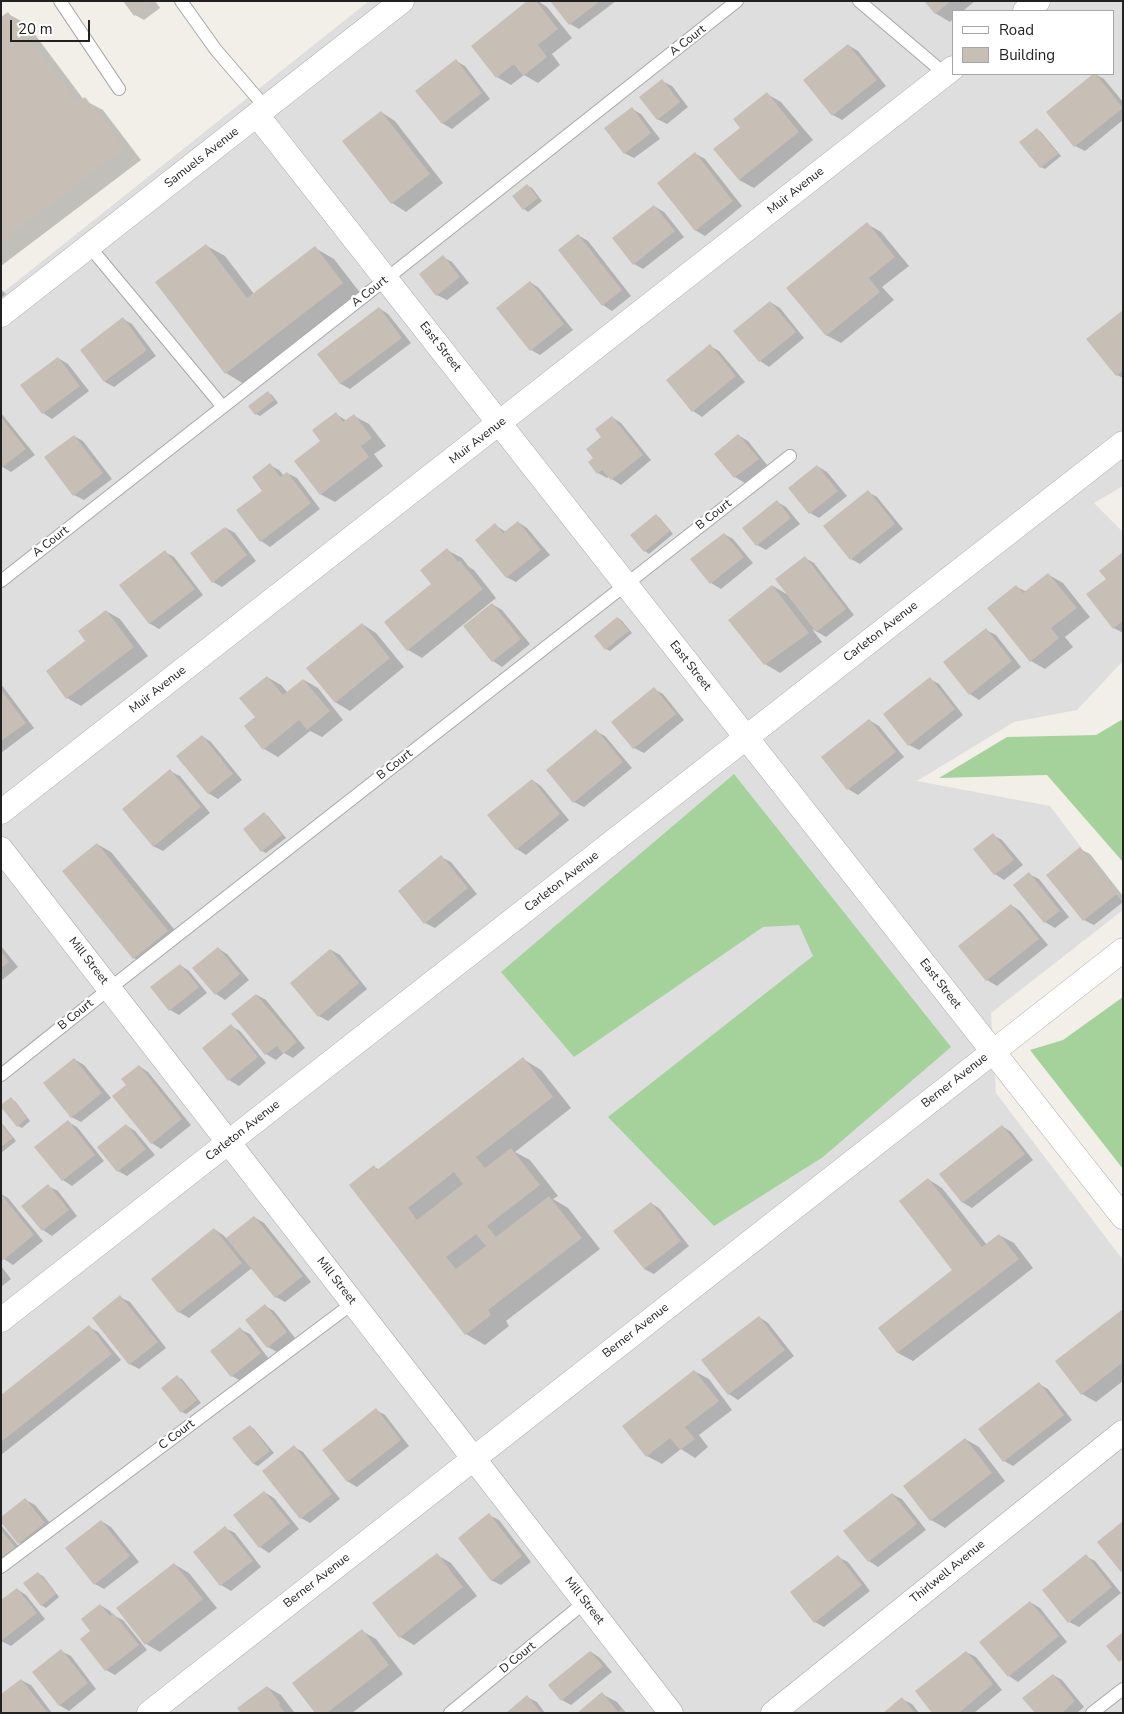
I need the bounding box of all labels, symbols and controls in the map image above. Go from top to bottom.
scale bar [12,10,92,42]
legend [952,10,1114,75]
text: 20 m [18,19,53,39]
text: Road [999,20,1034,40]
street label: A Court [667,22,709,60]
text: Building [999,45,1055,65]
street label: Samuels Avenue [162,125,242,191]
street label: Muir Avenue [765,164,827,218]
street label: A Court [349,273,391,311]
street label: East Street [416,319,464,375]
street label: Muir Avenue [447,414,509,468]
street label: B Court [693,497,735,533]
street label: A Court [30,523,72,561]
street label: Carleton Avenue [841,599,921,665]
street label: East Street [666,638,714,694]
street label: Muir Avenue [127,663,189,717]
street label: B Court [374,747,416,783]
street label: Carleton Avenue [522,849,602,915]
street label: Mill Street [65,935,111,987]
street label: East Street [916,956,964,1012]
street label: B Court [56,996,96,1034]
street label: Berner Avenue [919,1051,991,1111]
street label: Carleton Avenue [203,1098,283,1164]
street label: Mill Street [313,1255,359,1307]
street label: Berner Avenue [600,1301,672,1361]
street label: C Court [156,1417,198,1453]
street label: Thirlwell Avenue [908,1537,988,1607]
street label: Berner Avenue [281,1551,353,1611]
street label: Mill Street [561,1575,607,1627]
street label: D Court [497,1639,539,1677]

